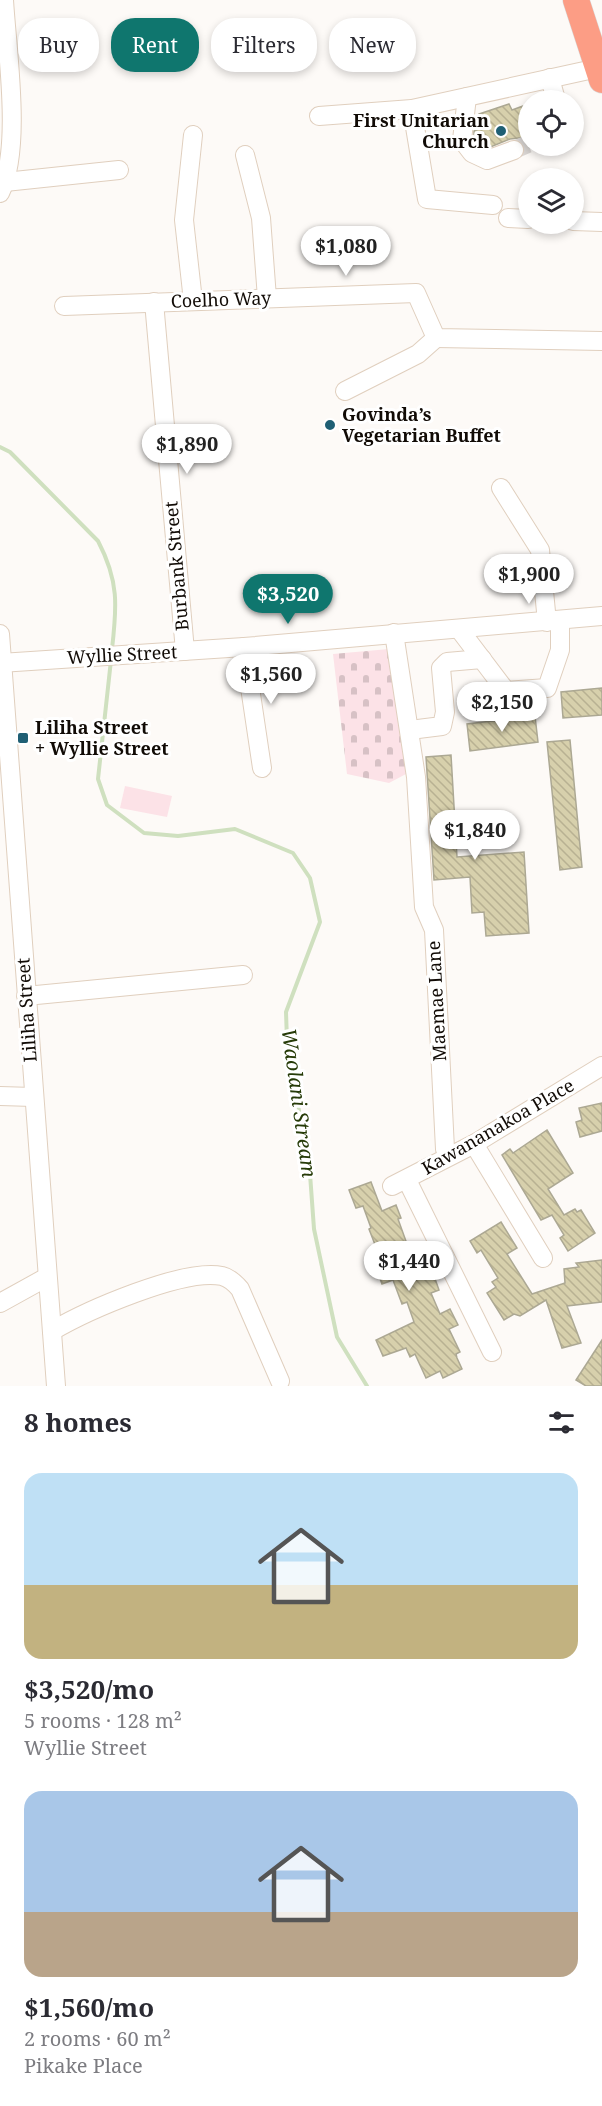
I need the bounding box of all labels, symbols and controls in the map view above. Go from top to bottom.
chip: Buy [18,18,99,72]
chip: Rent [111,18,199,72]
chip: Filters [211,18,317,72]
chip: New [329,18,416,72]
map controls [518,90,584,234]
button: locate [518,90,584,156]
place label: First Unitarian Church [353,108,489,153]
marker: First Unitarian Church [494,124,508,138]
button: layers [518,168,584,234]
pin: $1,080 [297,226,395,277]
text: $1,080 [315,232,377,259]
street label: Coelho Way [170,285,273,313]
place label: Govinda’s Vegetarian Buffet [342,402,501,447]
marker: Govinda’s Vegetarian Buffet [323,418,337,432]
pin: $1,890 [138,424,236,475]
text: $1,890 [156,430,218,457]
street label: Burbank Street [158,500,194,632]
pin: $1,900 [480,554,578,605]
text: $1,900 [498,560,560,587]
pin: $3,520 [239,574,337,625]
text: $3,520 [257,580,319,607]
street label: Wyllie Street [66,639,178,669]
pin: $1,560 [222,654,320,705]
text: $1,560 [240,660,302,687]
pin: $2,150 [453,682,551,733]
text: $2,150 [471,688,533,715]
place label: Liliha Street + Wyllie Street [35,715,168,760]
marker: Liliha Street + Wyllie Street [16,731,30,745]
pin: $1,840 [426,810,524,861]
text: $1,840 [444,816,506,843]
street label: Maemae Lane [421,940,451,1062]
street label: Liliha Street [10,957,42,1063]
water label: Waolani Stream [276,1027,323,1179]
street label: Kawananakoa Place [417,1073,578,1180]
pin: $1,440 [360,1241,458,1292]
text: $1,440 [378,1247,440,1274]
text: 8 homes [24,1404,132,1440]
icon: filters [545,1406,578,1439]
icon: home [247,1512,355,1620]
text: $3,520/mo [24,1671,154,1707]
text: 5 rooms · 128 m² [24,1707,182,1734]
text: Wyllie Street [24,1734,147,1761]
icon: home [247,1830,355,1938]
text: $1,560/mo [24,1989,154,2025]
text: 2 rooms · 60 m² [24,2025,171,2052]
text: Pikake Place [24,2052,143,2079]

